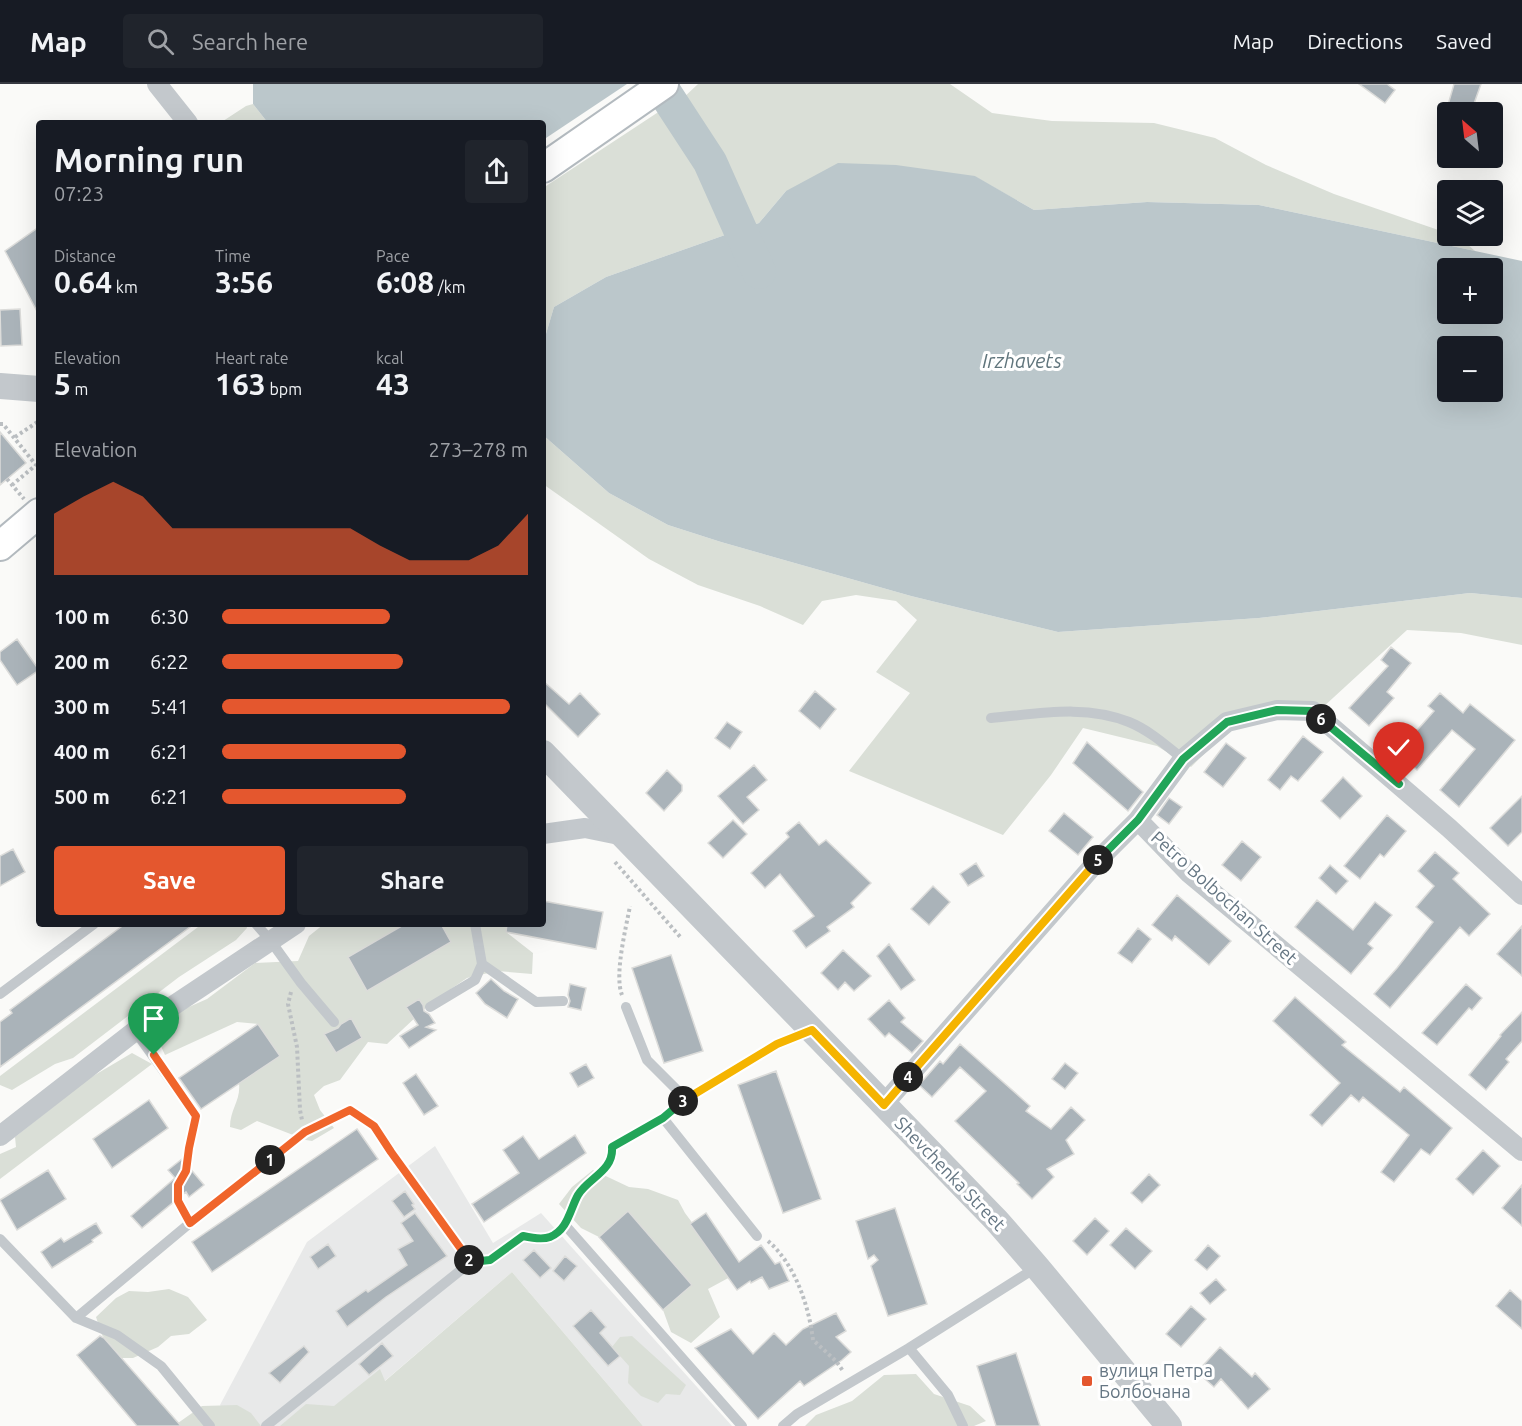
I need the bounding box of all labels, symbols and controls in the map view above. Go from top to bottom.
search box [123,14,543,68]
icon: search [144,25,177,58]
text: Map [30,26,87,57]
text: Search here [192,29,308,54]
text: Map [1233,29,1274,53]
text: Directions [1307,29,1403,53]
text: Saved [1436,29,1492,53]
north arrow [1437,102,1503,168]
map controls [1437,102,1503,402]
button: share [465,140,528,203]
text: Morning run [54,141,244,178]
button: layers [1437,180,1503,246]
text: 07:23 [54,182,104,205]
text: Distance [54,247,116,265]
text: Time [215,247,251,265]
text: Pace [376,247,410,265]
button: + [1437,258,1503,324]
text: 0.64 [54,265,112,299]
text: 3:56 [215,265,273,299]
text: 6:08 [376,265,434,299]
text: km [112,278,138,296]
text: /km [434,278,466,296]
button: − [1437,336,1503,402]
text: Elevation [54,349,121,367]
text: Heart rate [215,349,289,367]
text: kcal [376,349,404,367]
water label: Irzhavets [982,349,1062,372]
text: 5 [54,367,71,401]
text: 163 [215,367,266,401]
text: 43 [376,367,410,401]
text: m [71,380,88,398]
text: bpm [266,380,302,398]
text: Elevation [54,438,137,461]
text: 273–278 m [429,438,528,461]
text: 100 m [54,605,110,628]
text: 6:30 [150,605,189,628]
text: 200 m [54,650,110,673]
text: 6:22 [150,650,189,673]
text: 300 m [54,695,110,718]
text: 5:41 [150,695,189,718]
pin: 6 [1306,704,1336,734]
text: 6 [1316,710,1326,728]
pin [1373,722,1424,784]
icon: check [1382,731,1415,764]
text: 400 m [54,740,110,763]
text: 6:21 [150,740,189,763]
text: 500 m [54,785,110,808]
text: 6:21 [150,785,189,808]
street label: Petro Bolbochan Street [1148,827,1302,968]
pin: 5 [1083,845,1113,875]
button: Save [54,846,285,915]
button: Share [297,846,528,915]
text: 5 [1093,851,1103,869]
pin [128,993,179,1055]
icon: arrive [137,1002,170,1035]
pin: 4 [893,1062,923,1092]
text: 4 [903,1068,913,1086]
pin: 3 [668,1086,698,1116]
text: 3 [678,1092,688,1110]
street label: Shevchenka Street [891,1112,1010,1234]
pin: 1 [255,1145,285,1175]
text: 1 [265,1151,275,1169]
pin: 2 [454,1245,484,1275]
text: 2 [464,1251,474,1269]
place label: вулиця Петра Болбочана [1099,1360,1213,1401]
marker: вулиця Петра Болбочана [1080,1374,1094,1388]

